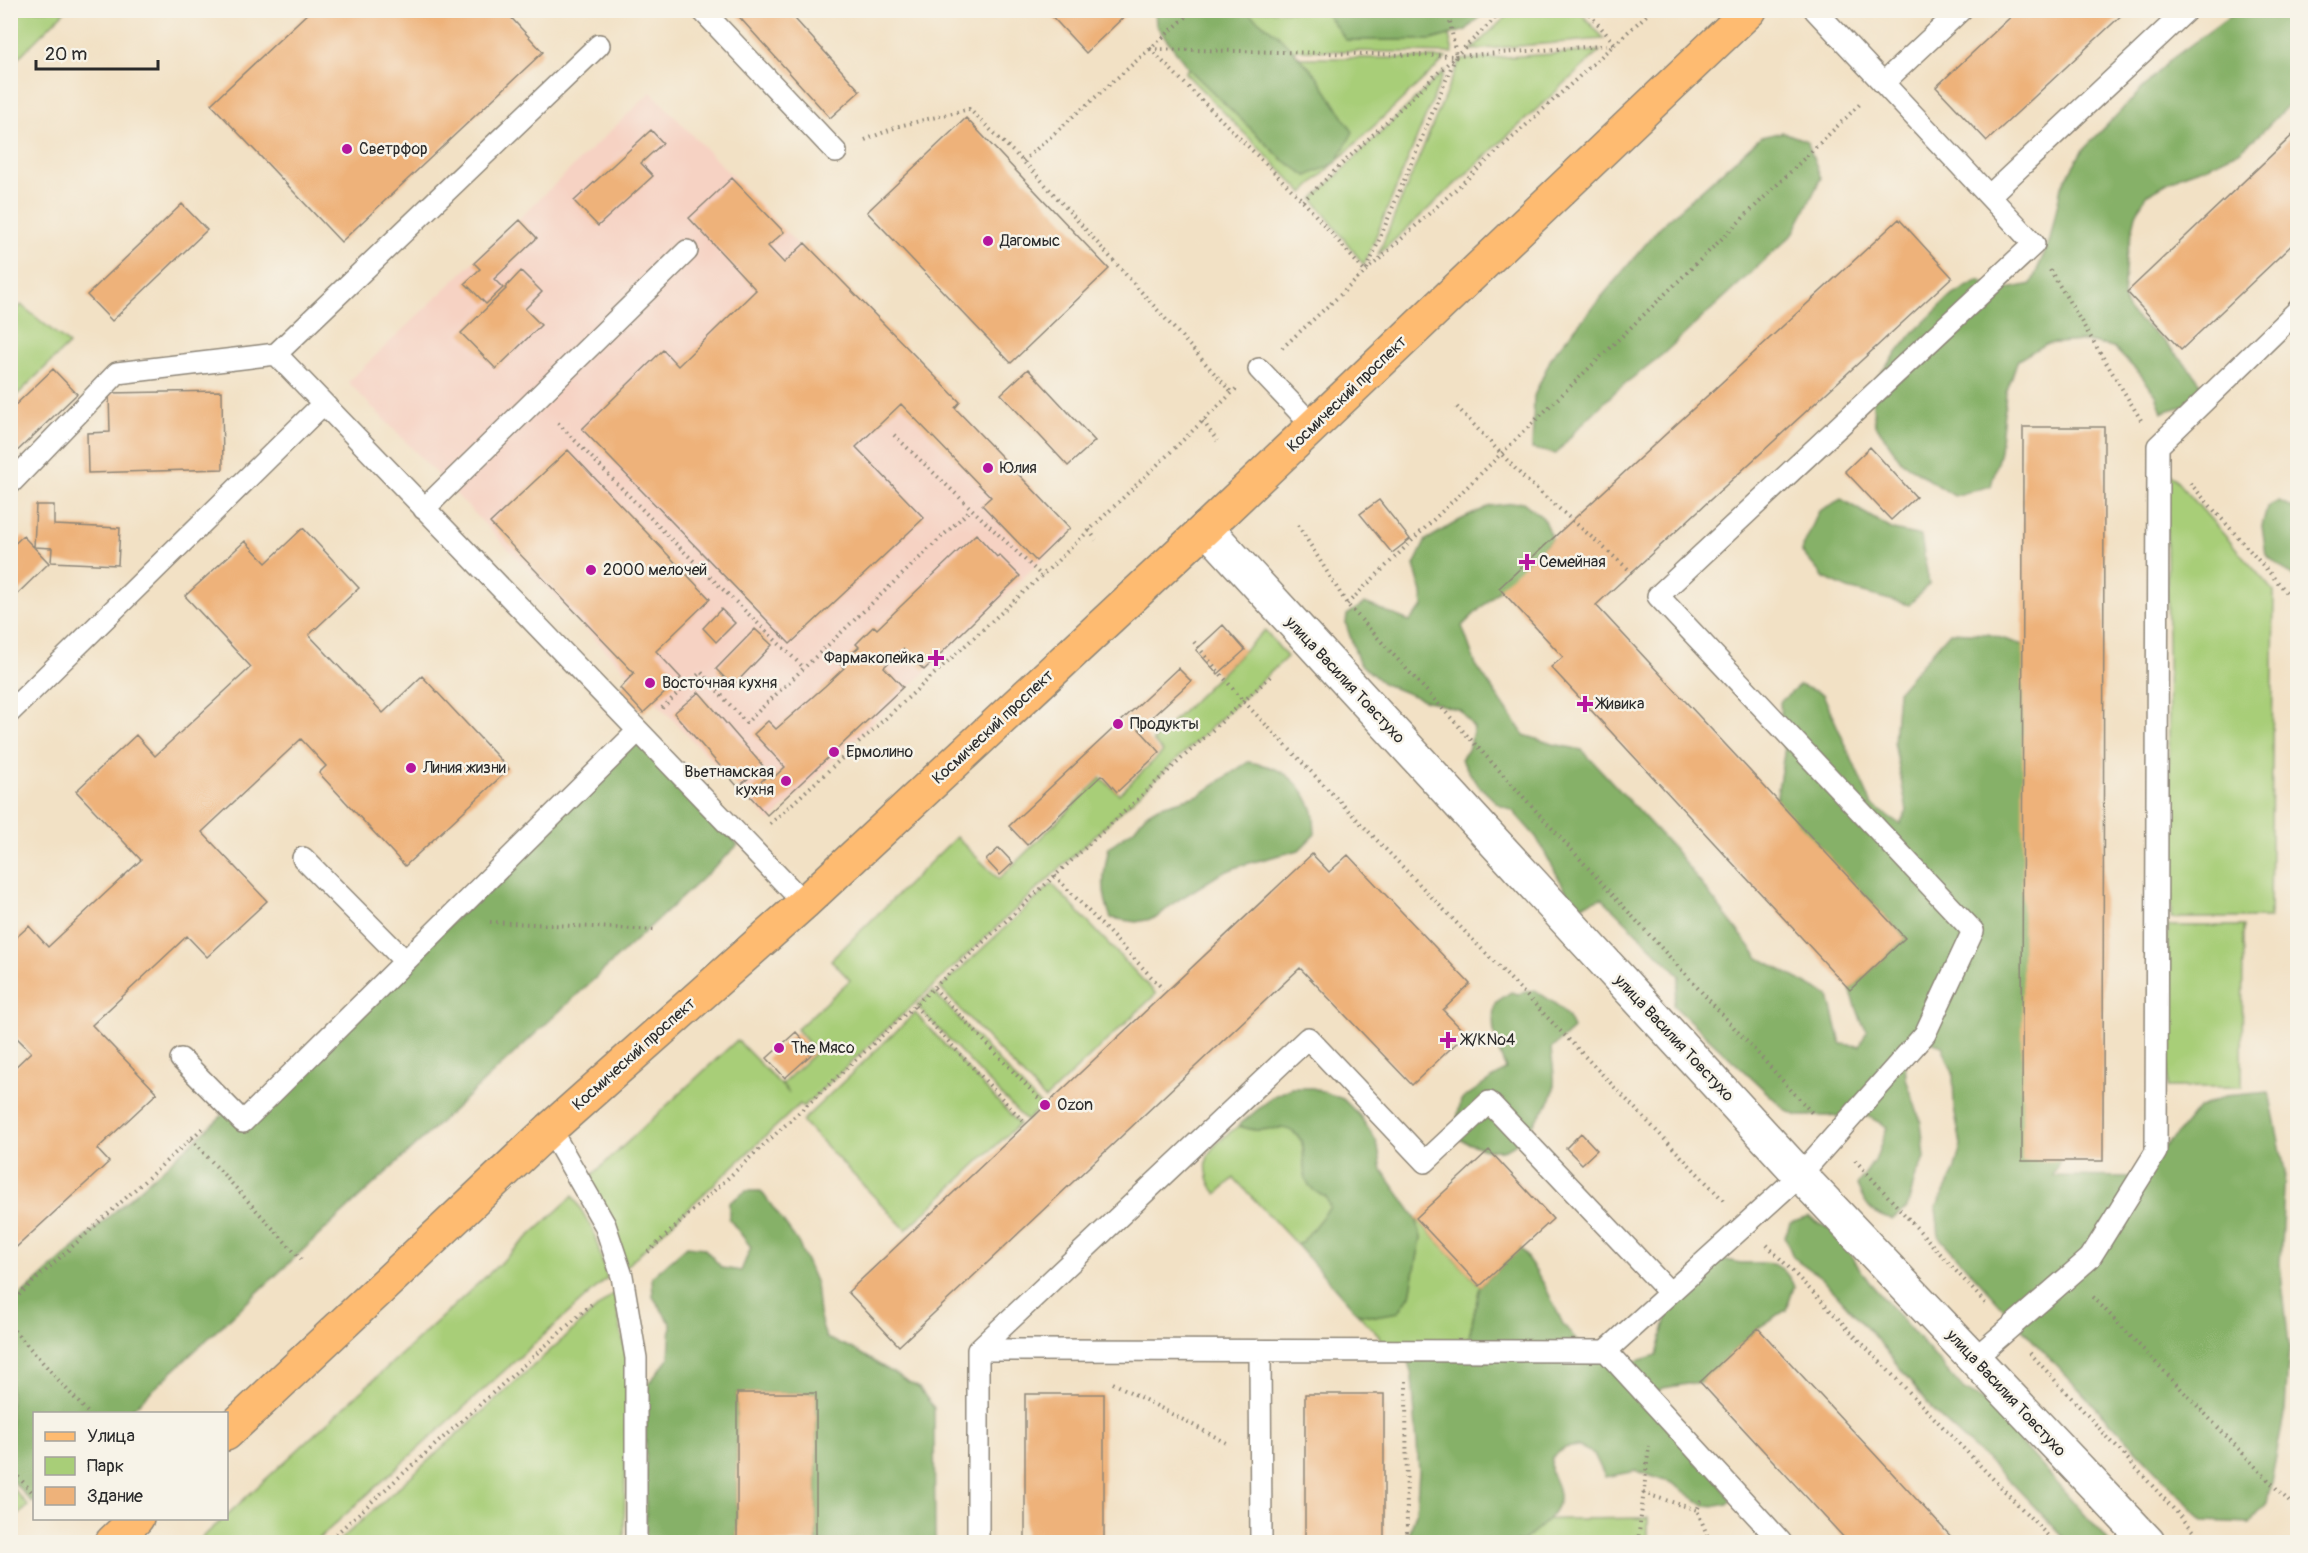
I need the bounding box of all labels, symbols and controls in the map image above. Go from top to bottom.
scale bar [36,33,158,71]
text: 20 m [45,43,87,66]
place label: Светрфор [359,139,428,159]
marker: Светрфор [340,142,354,156]
place label: Дагомыс [999,231,1060,251]
marker: Дагомыс [981,234,995,248]
street label: Космический проспект [1283,332,1411,456]
place label: Юлия [1000,458,1037,478]
marker: Юлия [981,461,995,475]
place label: Семейная [1539,552,1606,572]
marker: Семейная [1520,555,1534,569]
place label: 2000 мелочей [603,560,707,580]
marker: 2000 мелочей [584,563,598,577]
street label: улица Василия Товстухо [1280,612,1409,748]
place label: Фармакопейка [824,648,924,668]
marker: Фармакопейка [929,651,943,665]
street label: Космический проспект [928,665,1058,789]
place label: Восточная кухня [662,673,777,693]
marker: Восточная кухня [643,676,657,690]
place label: Живика [1594,694,1644,714]
marker: Живика [1578,697,1592,711]
place label: Продукты [1130,714,1199,734]
marker: Продукты [1111,717,1125,731]
place label: Ермолино [846,742,914,762]
marker: Ермолино [827,745,841,759]
place label: Линия жизни [422,758,506,778]
marker: Линия жизни [404,761,418,775]
place label: Вьетнамская кухня [684,762,774,800]
marker: Вьетнамская кухня [779,774,793,788]
street label: улица Василия Товстухо [1609,970,1738,1106]
street label: Космический проспект [568,993,700,1115]
place label: Ж/К№4 [1459,1030,1515,1050]
marker: Ж/К№4 [1439,1031,1457,1049]
place label: The Мясо [791,1038,855,1058]
marker: The Мясо [772,1041,786,1055]
place label: Ozon [1057,1095,1093,1115]
marker: Ozon [1038,1098,1052,1112]
street label: улица Василия Товстухо [1941,1325,2070,1461]
legend [33,1412,228,1520]
text: Улица [87,1425,135,1448]
text: Парк [87,1455,124,1478]
text: Здание [87,1485,143,1508]

